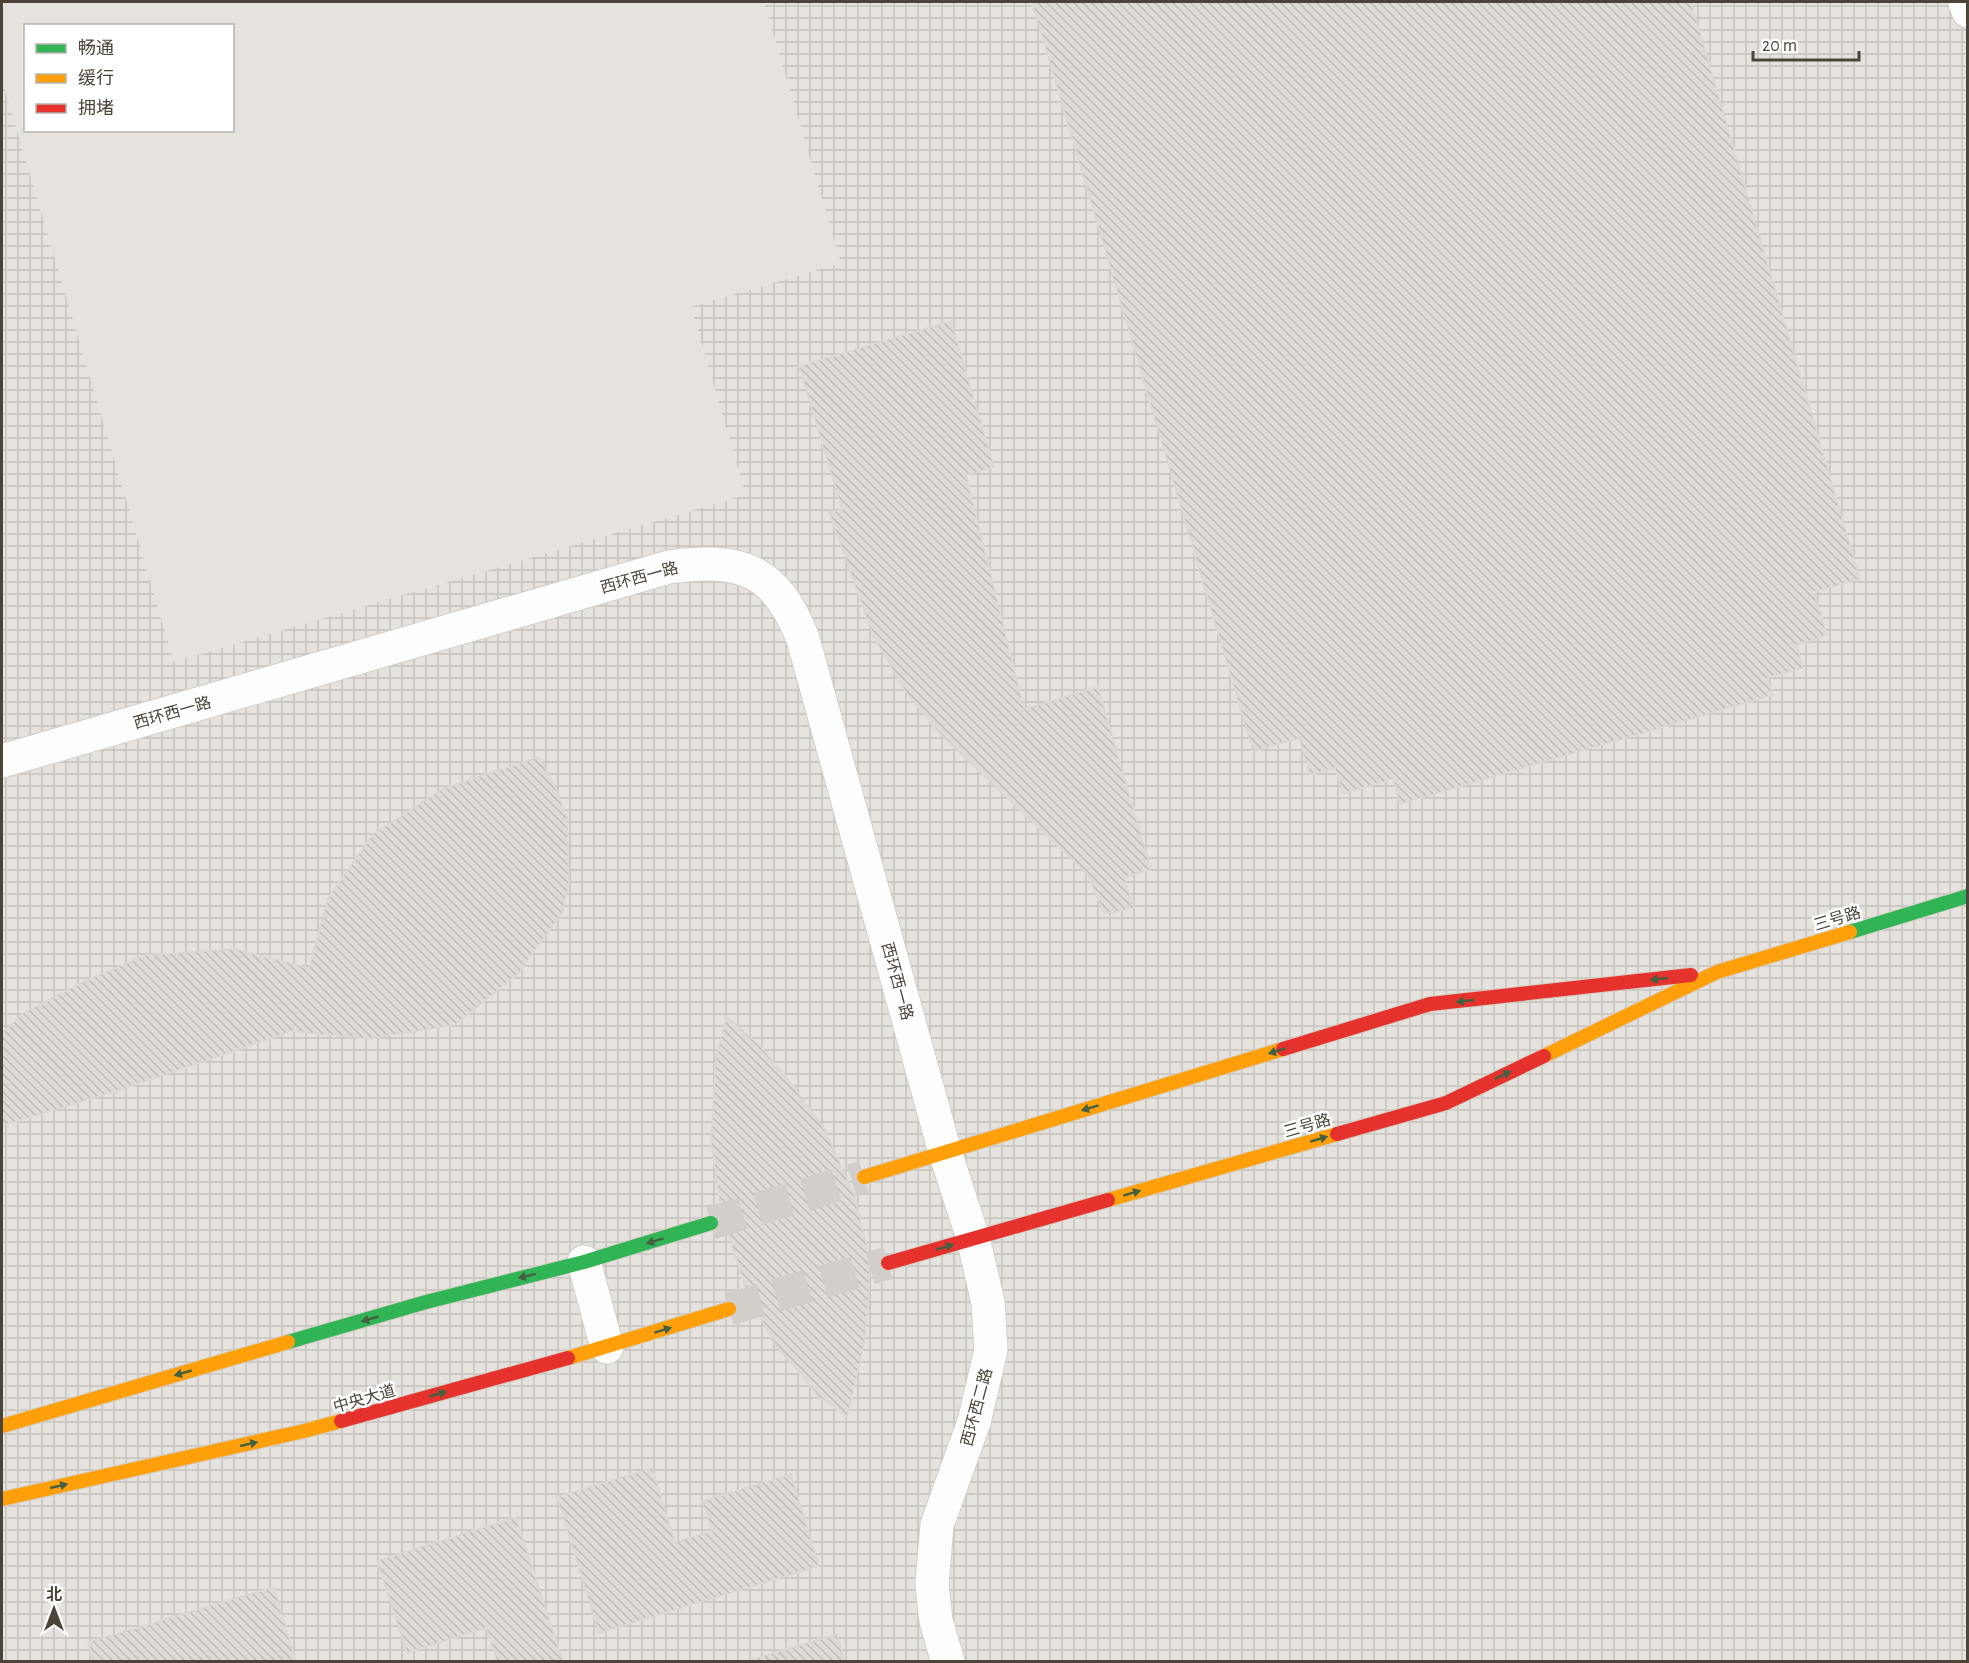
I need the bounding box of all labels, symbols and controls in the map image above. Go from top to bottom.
legend [24,24,234,132]
scale bar [1753,24,1860,62]
text: 20 m [1762,37,1797,55]
text: 畅通 [78,38,114,58]
text: 缓行 [78,68,114,88]
text: 拥堵 [78,98,114,118]
street label: 西环西一路 [598,559,680,596]
street label: 西环西一路 [131,693,213,732]
street label: 三号路 [1812,903,1863,934]
street label: 西环西一路 [879,940,916,1022]
one-way arrow [1649,974,1668,983]
one-way arrow [1455,996,1474,1005]
one-way arrow [1268,1047,1286,1056]
one-way arrow [1494,1071,1511,1080]
one-way arrow [1081,1104,1099,1113]
street label: 三号路 [1282,1111,1333,1140]
one-way arrow [1310,1134,1328,1143]
one-way arrow [1123,1188,1141,1197]
one-way arrow [646,1236,664,1246]
one-way arrow [936,1242,954,1251]
one-way arrow [518,1272,536,1282]
one-way arrow [361,1315,379,1324]
one-way arrow [654,1325,672,1334]
street label: 西环西二路 [958,1366,995,1448]
one-way arrow [174,1369,192,1378]
street label: 中央大道 [331,1381,397,1415]
one-way arrow [429,1389,447,1398]
one-way arrow [240,1438,258,1448]
one-way arrow [49,1481,68,1490]
north arrow [24,1579,84,1639]
text: 北 [46,1586,62,1603]

